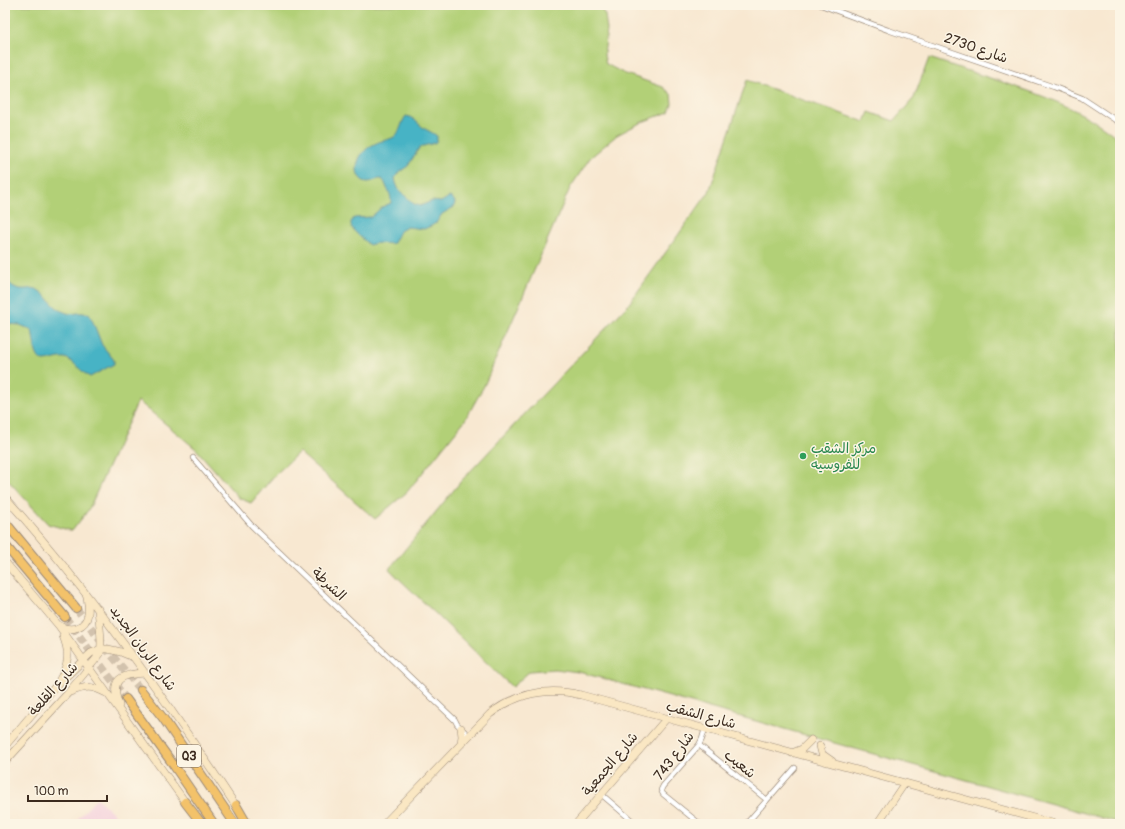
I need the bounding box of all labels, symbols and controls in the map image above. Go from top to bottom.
street label: شارع 2730 [942,29,1010,68]
place label: مركز الشقب للفروسيه [811,440,876,473]
marker: مركز الشقب للفروسيه [798,451,808,461]
street label: الشرطة [309,564,349,604]
street label: شارع الريان الجديد [105,602,180,695]
street label: شارع القلعة [24,659,82,720]
street label: شارع الشقب [664,698,738,733]
street label: شارع 743 [650,728,699,784]
street label: شارع الجمعية [578,729,642,800]
road number: Q3 [177,745,201,767]
street label: شعيب [721,746,759,782]
scale bar [28,777,107,803]
text: 100 m [34,784,69,799]

